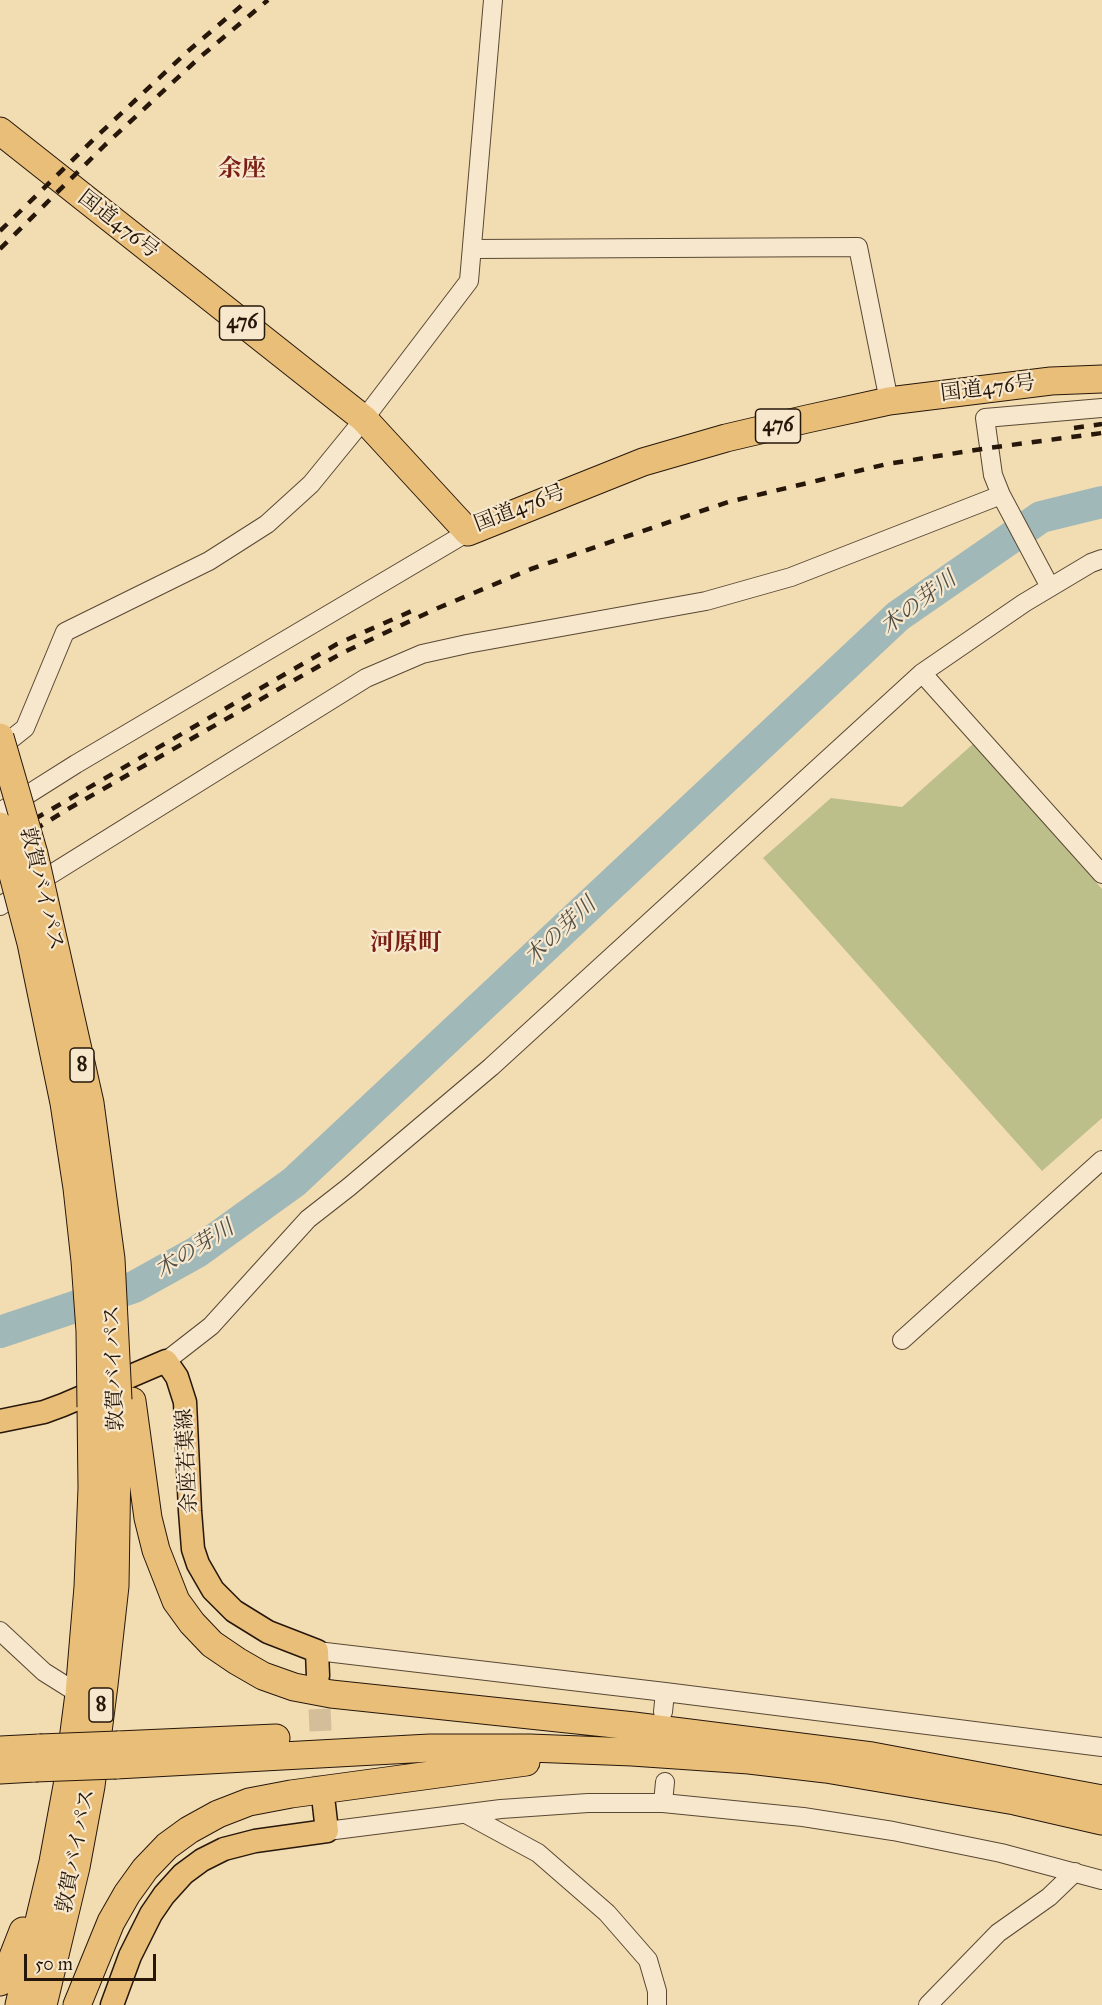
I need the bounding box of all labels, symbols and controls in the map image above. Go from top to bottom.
district label: 余座 [218,156,266,184]
street label: 国道476号 [73,186,163,264]
road number: 476 [220,306,264,340]
street label: 国道476号 [939,371,1037,407]
road number: 476 [756,409,800,443]
street label: 国道476号 [471,480,569,538]
water label: 木の芽川 [876,567,962,641]
street label: 敦賀バイパス [14,825,68,953]
water label: 木の芽川 [520,892,602,972]
district label: 河原町 [370,930,442,958]
road number: 8 [70,1048,94,1082]
water label: 木の芽川 [151,1215,239,1285]
street label: 敦賀バイパス [100,1305,130,1431]
street label: 余座若葉線 [173,1408,203,1514]
road number: 8 [89,1688,113,1722]
street label: 敦賀バイパス [53,1787,101,1915]
scale bar [27,1942,159,1980]
text: 50 m [35,1953,73,1975]

